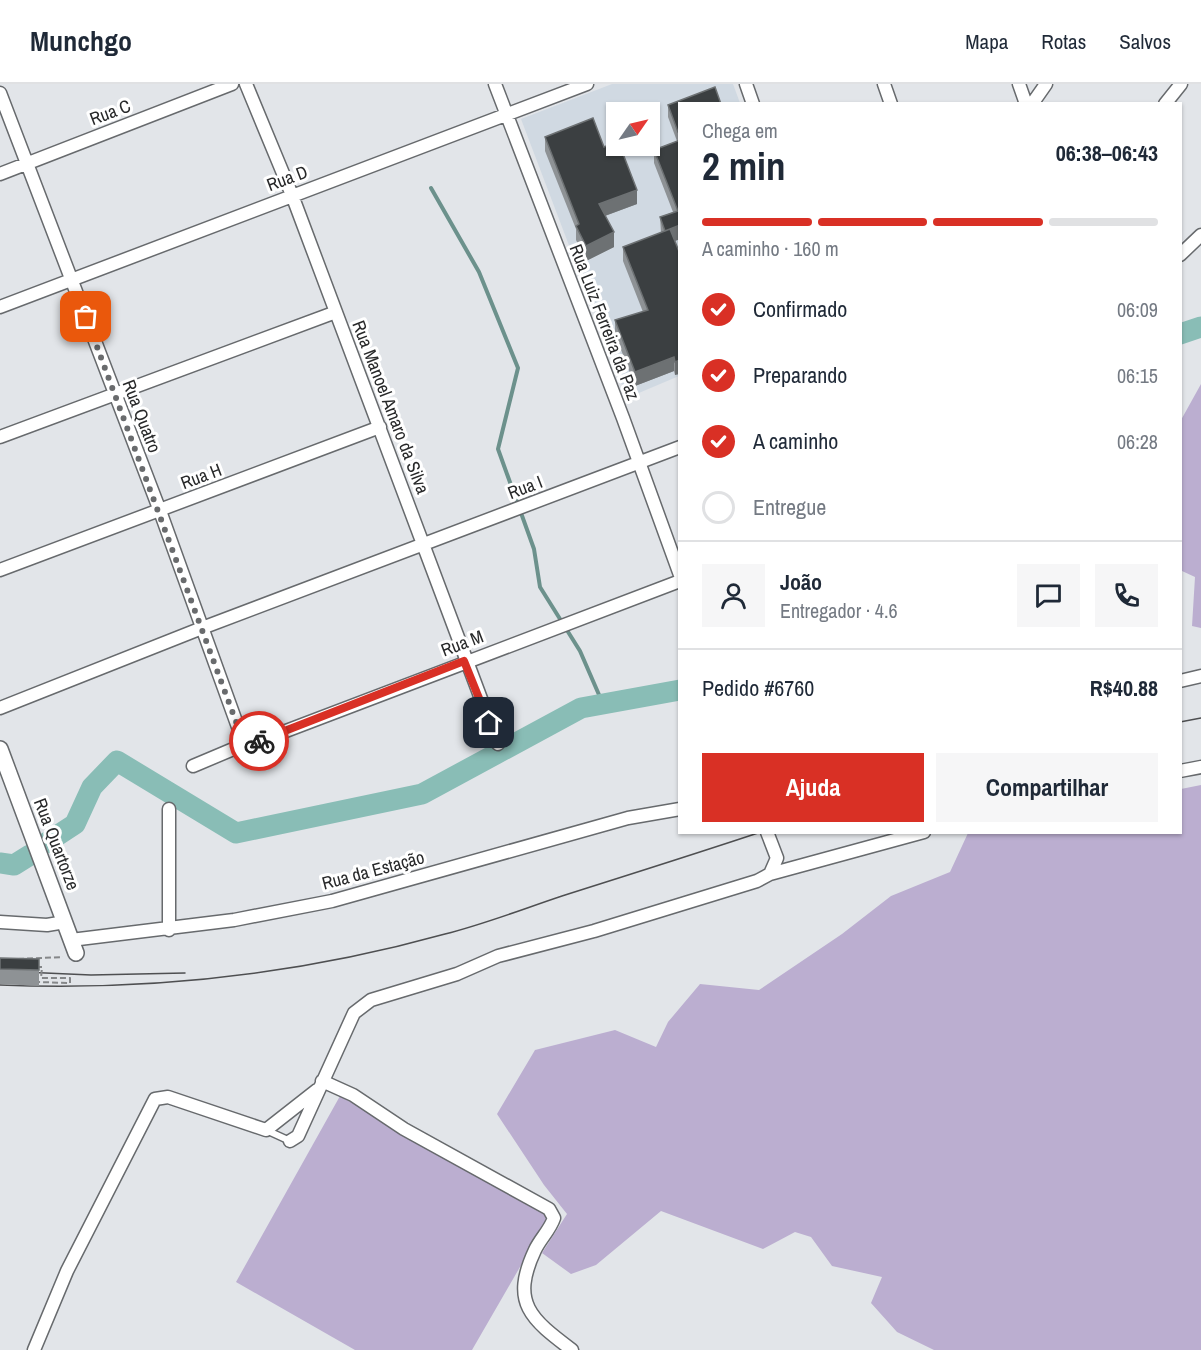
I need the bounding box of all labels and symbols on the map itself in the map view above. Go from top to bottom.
street label: Rua C [86,93,134,131]
north arrow [606,102,660,156]
street label: Rua D [263,159,311,197]
street label: Rua Luiz Ferreira da Paz [564,240,646,404]
pin [60,291,111,342]
street label: Rua Manoel Amaro da Silva [346,317,436,497]
street label: Rua Quatro [117,376,167,456]
street label: Rua H [177,457,225,495]
street label: Rua I [504,469,546,505]
street label: Rua M [437,624,487,662]
pin [463,697,514,748]
courier [229,711,289,771]
street label: Rua Quartorze [28,794,86,894]
street label: Rua da Estação [319,844,427,896]

